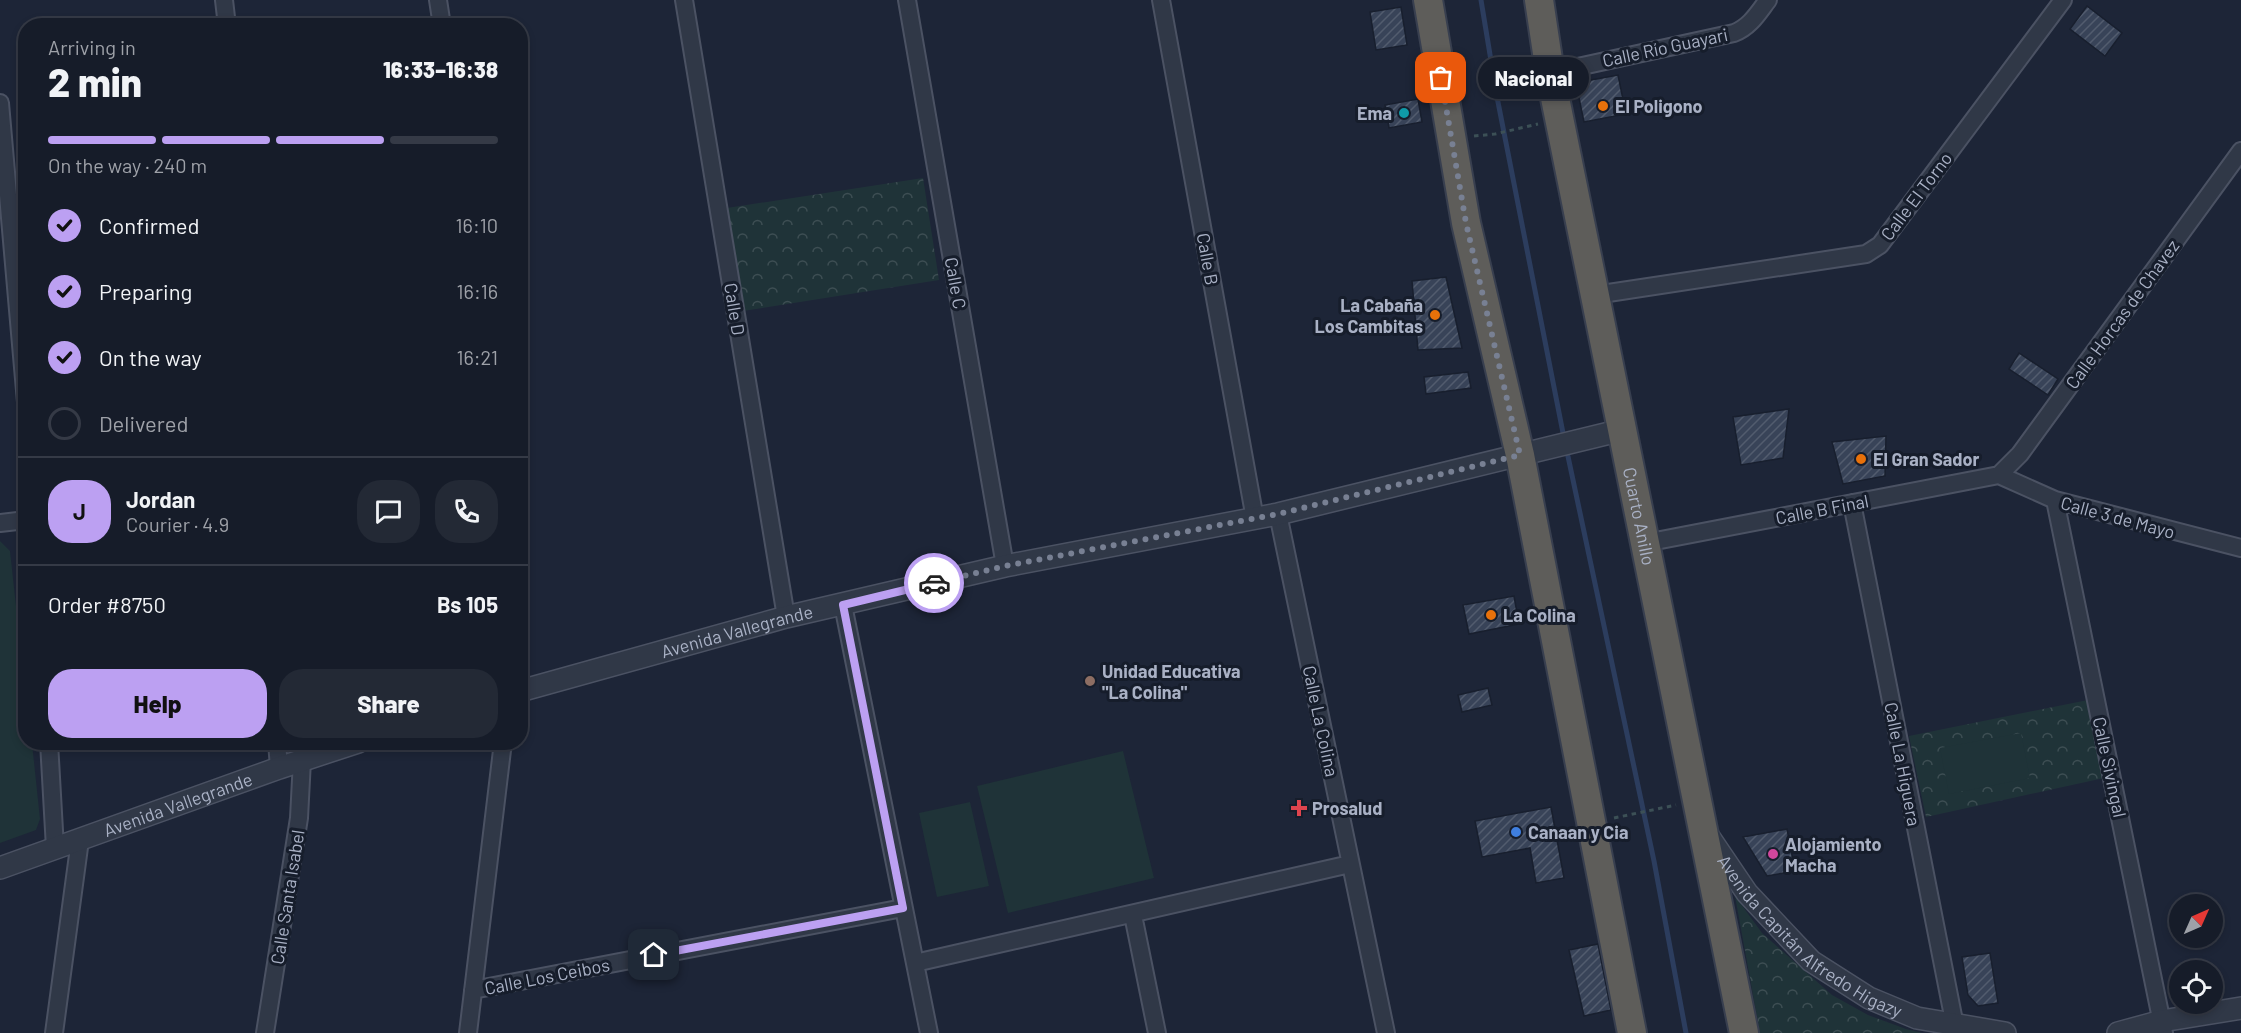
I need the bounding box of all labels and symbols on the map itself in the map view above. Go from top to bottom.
street label: Calle Río Guayari [1600,23,1730,71]
pin [1415,52,1466,103]
callout: Nacional [1477,57,1588,99]
place label: El Poligono [1615,95,1703,117]
marker: El Poligono [1596,99,1610,113]
place label: Ema [1357,102,1392,124]
marker: Ema [1397,106,1411,120]
street label: Calle El Torno [1876,148,1956,244]
street label: Calle B [1193,231,1223,287]
street label: Calle Horcas de Chavez [2061,235,2183,393]
street label: Calle C [941,255,971,311]
street label: Calle D [720,281,750,337]
place label: La Cabaña Los Cambitas [1314,294,1423,337]
marker: La Cabaña Los Cambitas [1428,308,1442,322]
place label: El Gran Sador [1873,448,1980,470]
marker: El Gran Sador [1854,452,1868,466]
street label: Cuarto Anillo [1619,465,1660,567]
street label: Calle B Final [1774,489,1870,529]
street label: Calle 3 de Mayo [2059,491,2177,543]
courier [904,553,964,613]
street label: Avenida Vallegrande [658,600,815,662]
place label: La Colina [1503,604,1576,626]
marker: La Colina [1484,608,1498,622]
place label: Unidad Educativa "La Colina" [1102,660,1241,703]
street label: Calle La Colina [1299,664,1343,778]
marker: Unidad Educativa "La Colina" [1083,674,1097,688]
street label: Calle La Higuera [1880,700,1926,828]
street label: Calle Sivingal [2089,715,2131,819]
street label: Avenida Vallegrande [101,767,255,841]
place label: Prosalud [1312,797,1382,819]
marker: Prosalud [1290,799,1308,817]
place label: Canaan y Cia [1528,821,1628,843]
marker: Canaan y Cia [1509,825,1523,839]
street label: Calle Santa Isabel [265,828,309,966]
place label: Alojamiento Macha [1785,833,1882,876]
marker: Alojamiento Macha [1766,847,1780,861]
street label: Avenida Capitán Alfredo Higazy [1713,850,1906,1022]
north arrow [2169,894,2223,948]
pin [628,929,679,980]
street label: Calle Los Ceibos [483,953,611,999]

